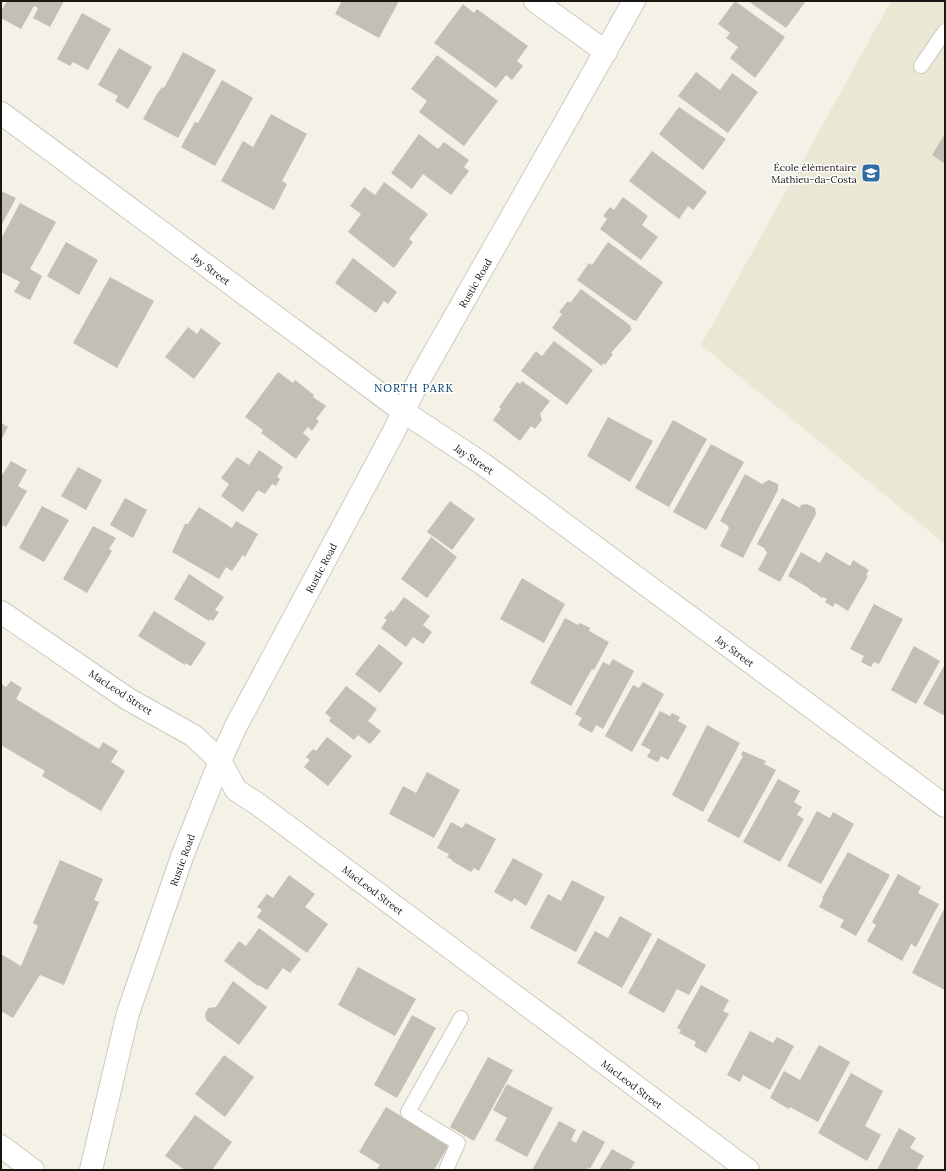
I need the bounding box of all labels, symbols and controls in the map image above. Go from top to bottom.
place label: École élémentaire Mathieu-da-Costa [771,161,858,186]
school or university icon: École élémentaire Mathieu-da-Costa [860,162,882,184]
street label: Jay Street [188,250,233,288]
street label: Rustic Road [456,256,495,310]
district label: NORTH PARK [374,381,454,395]
street label: Jay Street [451,441,496,477]
street label: Rustic Road [303,541,340,595]
street label: Jay Street [712,632,757,670]
street label: MacLeod Street [86,667,155,718]
street label: Rustic Road [167,832,198,888]
street label: MacLeod Street [339,863,406,918]
street label: MacLeod Street [598,1057,665,1112]

